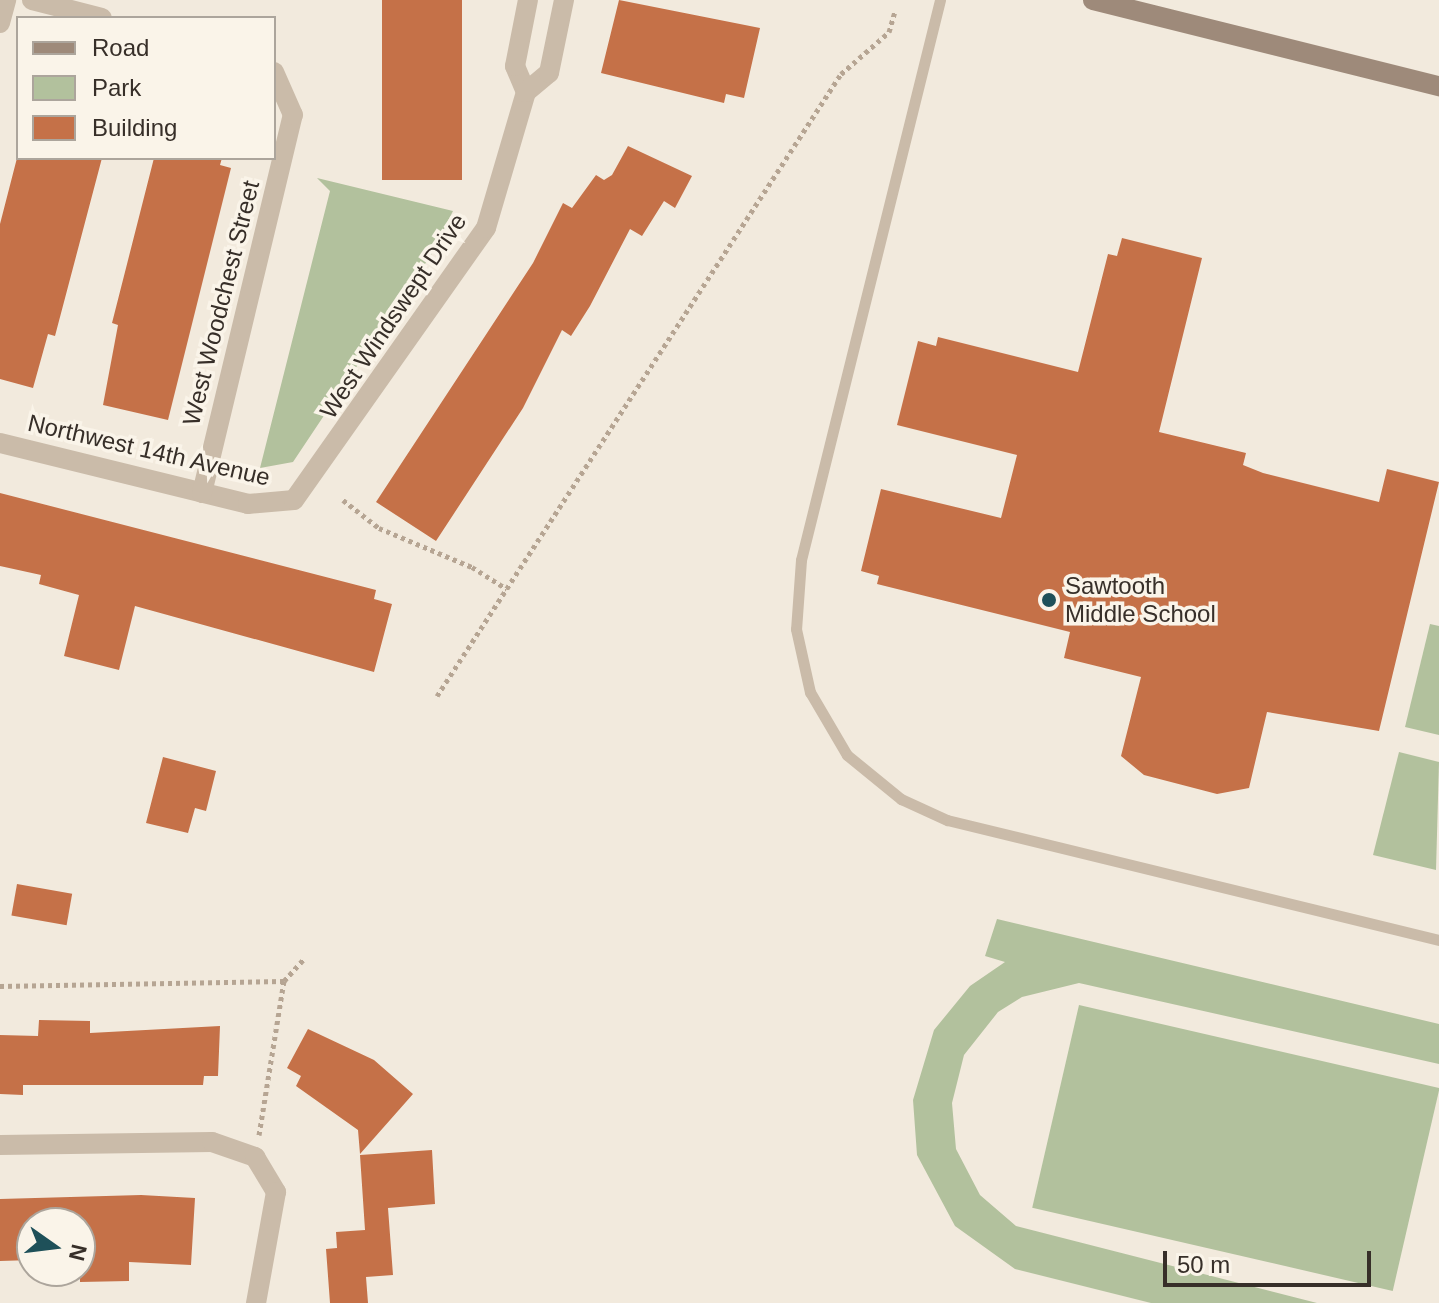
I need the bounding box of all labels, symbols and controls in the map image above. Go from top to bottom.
legend [16,16,276,160]
text: Road [92,34,149,61]
text: Park [92,74,141,101]
text: Building [92,114,177,141]
street label: West Woodchest Street [177,178,265,428]
street label: West Windswept Drive [314,208,472,424]
street label: Northwest 14th Avenue [24,408,274,492]
place label: Sawtooth Middle School [1065,572,1216,628]
marker: Sawtooth Middle School [1040,591,1058,609]
north arrow [16,1207,96,1287]
scale bar [1167,1235,1375,1285]
text: N [64,1242,92,1263]
text: 50 m [1177,1251,1230,1278]

